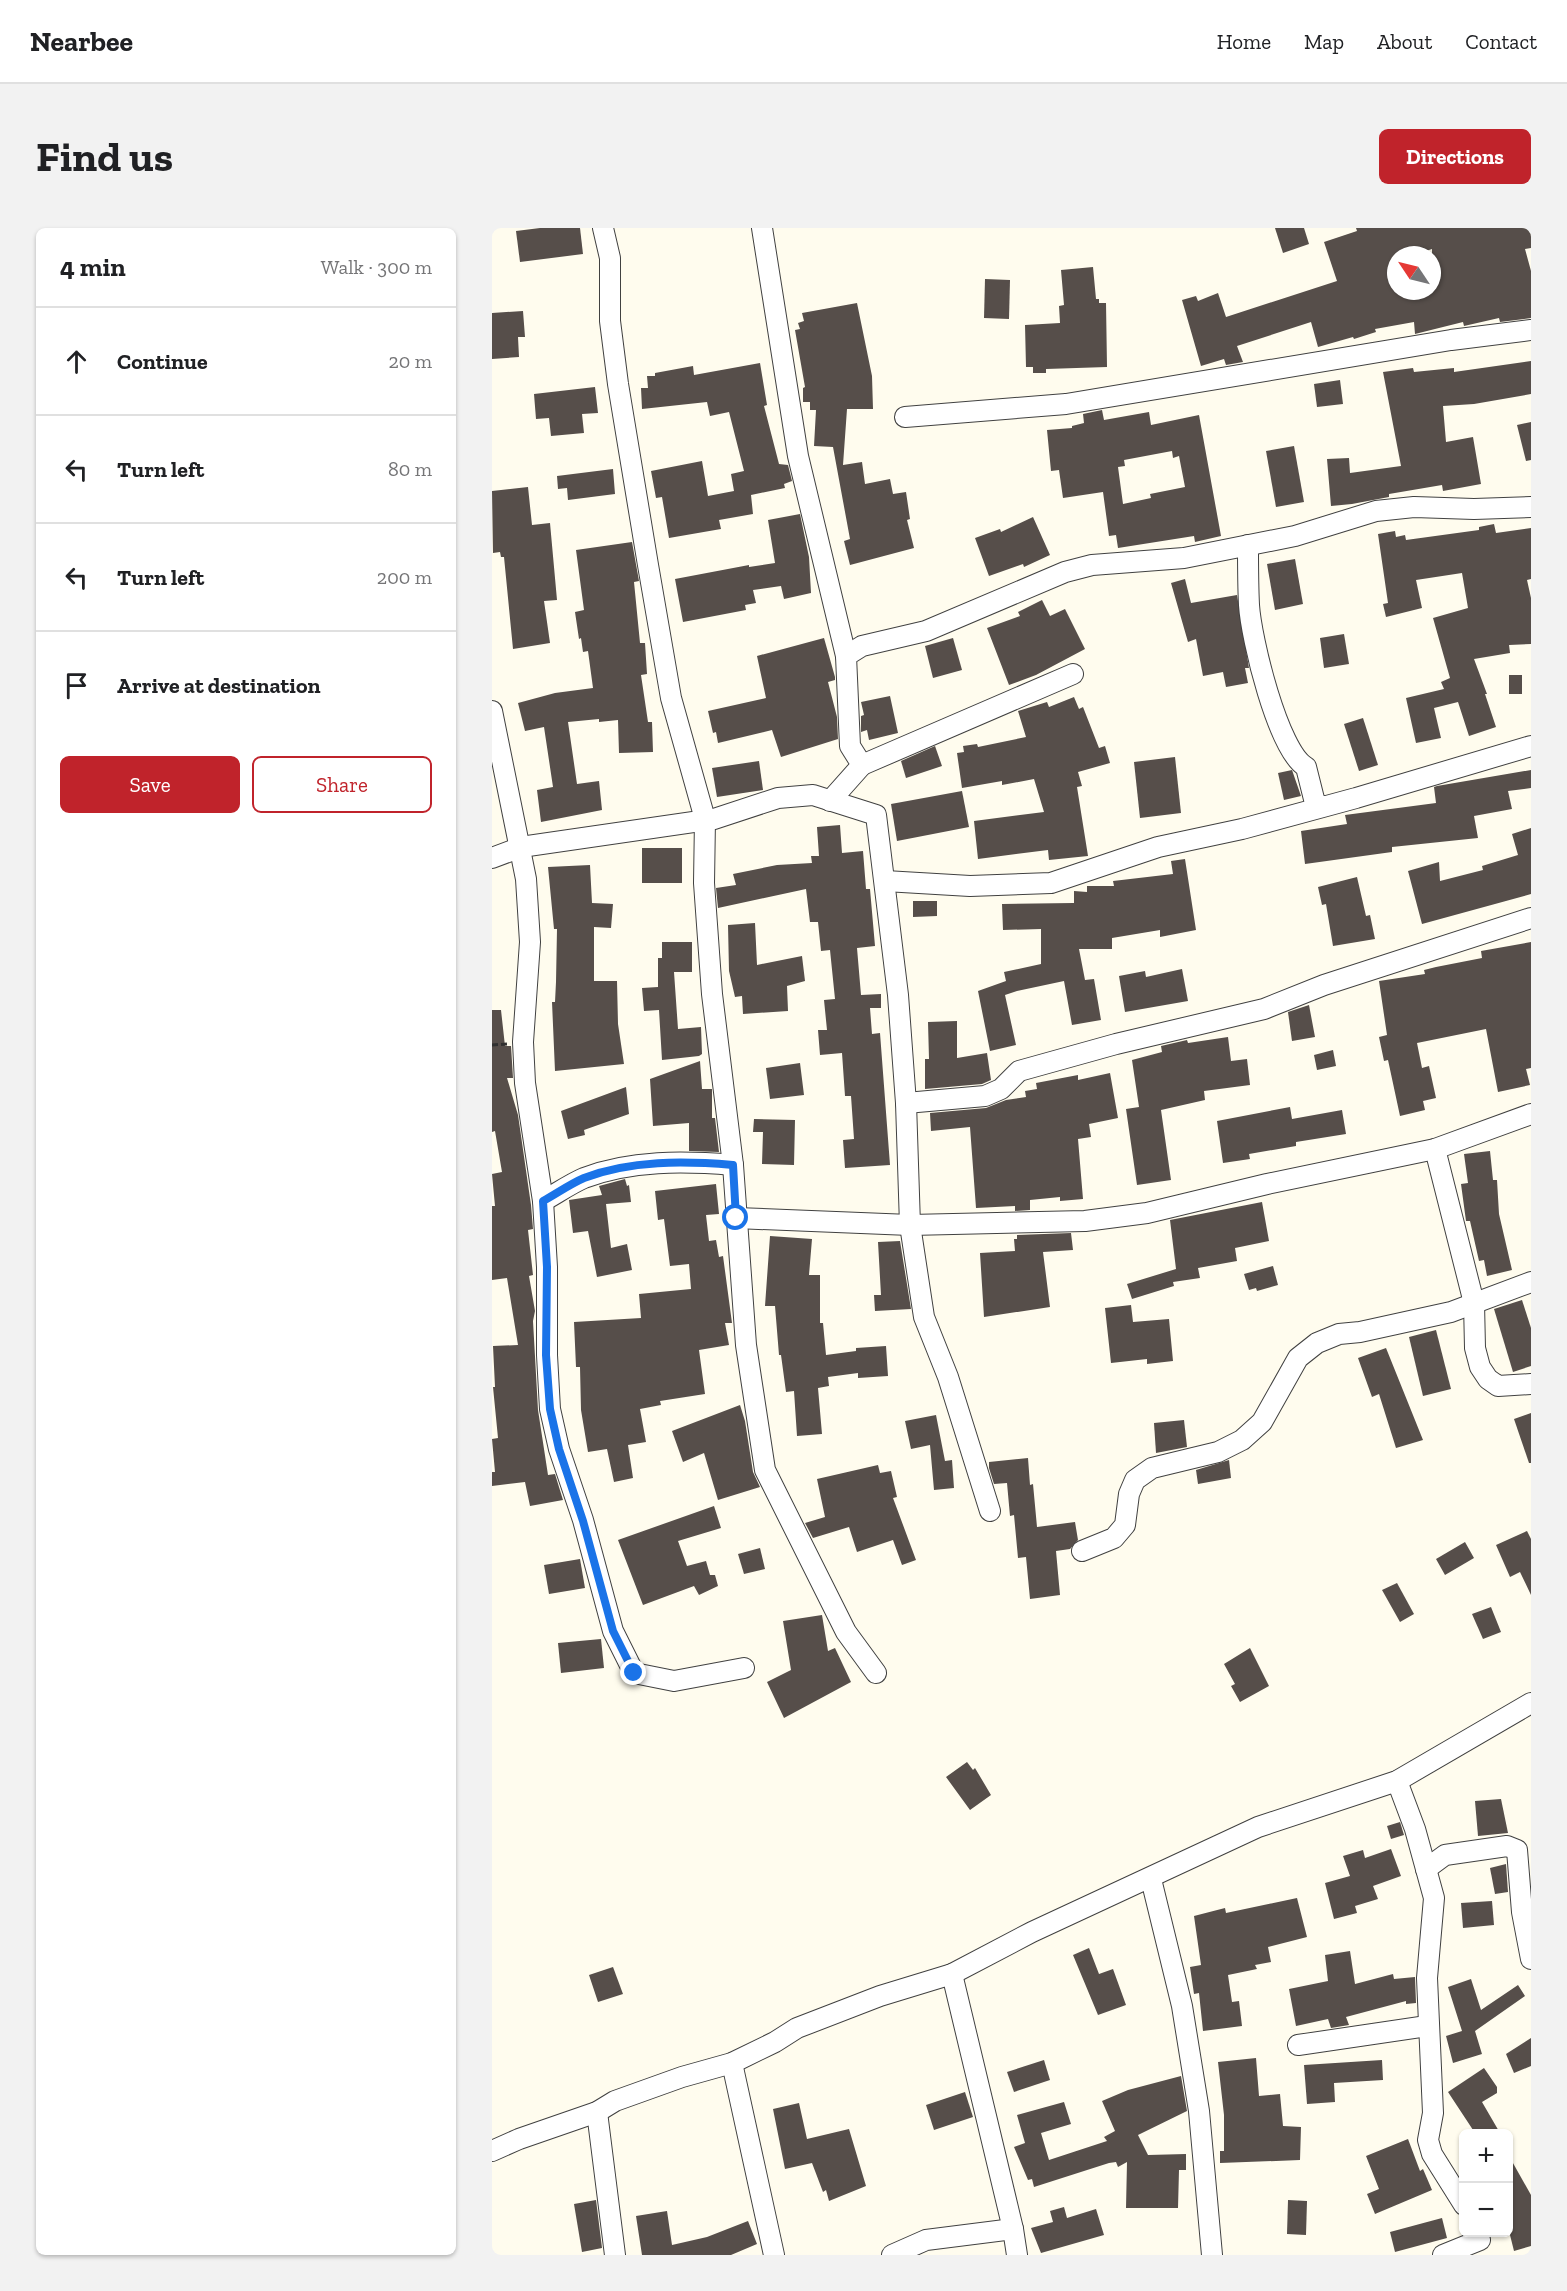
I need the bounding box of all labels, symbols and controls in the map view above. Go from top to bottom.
text: Nearbee [30,25,133,58]
text: Home [1217,29,1271,54]
text: Map [1304,29,1344,54]
text: About [1377,29,1432,54]
text: Contact [1465,29,1537,54]
button: Directions [1379,129,1531,184]
text: Find us [36,131,173,182]
north arrow [1387,246,1441,300]
text: 4 min [60,251,126,283]
text: Walk · 300 m [321,255,432,279]
icon: ahead [60,345,93,378]
text: Continue [117,348,208,375]
text: 20 m [388,349,432,373]
icon: left [60,453,93,486]
text: Turn left [117,456,204,483]
text: 80 m [388,457,432,481]
icon: left [60,561,93,594]
text: Turn left [117,564,204,591]
text: 200 m [377,565,432,589]
icon: arrive [60,669,93,702]
text: Arrive at destination [117,672,320,699]
button: Save [60,756,240,813]
button: Share [252,756,432,813]
route start [722,1204,748,1230]
route end [620,1659,646,1685]
map controls [1459,2129,1513,2237]
button: + [1459,2129,1513,2183]
button: − [1459,2183,1513,2237]

